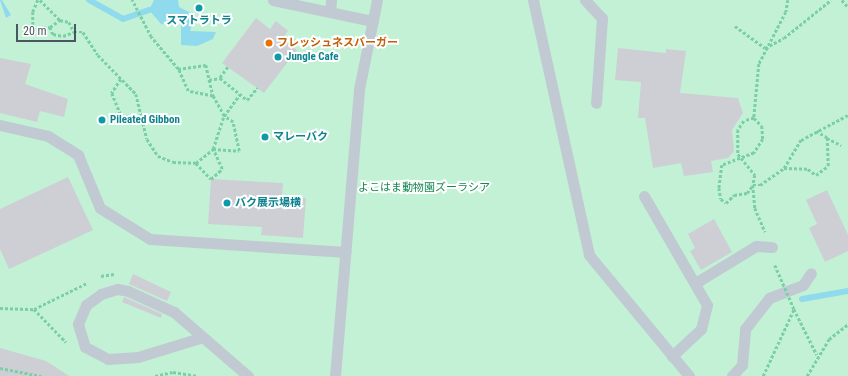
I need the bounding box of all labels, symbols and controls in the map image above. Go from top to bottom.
marker: スマトラトラ [194,3,204,13]
place label: スマトラトラ [166,14,232,28]
scale bar [18,16,78,42]
text: 20 m [23,24,47,38]
place label: フレッシュネスバーガー [277,36,398,50]
marker: フレッシュネスバーガー [264,38,274,48]
place label: Jungle Cafe [286,50,339,64]
marker: Jungle Cafe [273,52,283,62]
place label: Pileated Gibbon [110,113,180,127]
marker: Pileated Gibbon [97,115,107,125]
place label: マレーバク [273,130,328,144]
marker: マレーバク [260,132,270,142]
park label: よこはま動物園ズーラシア [358,181,490,195]
place label: バク展示場横 [235,196,301,210]
marker: バク展示場横 [222,198,232,208]

